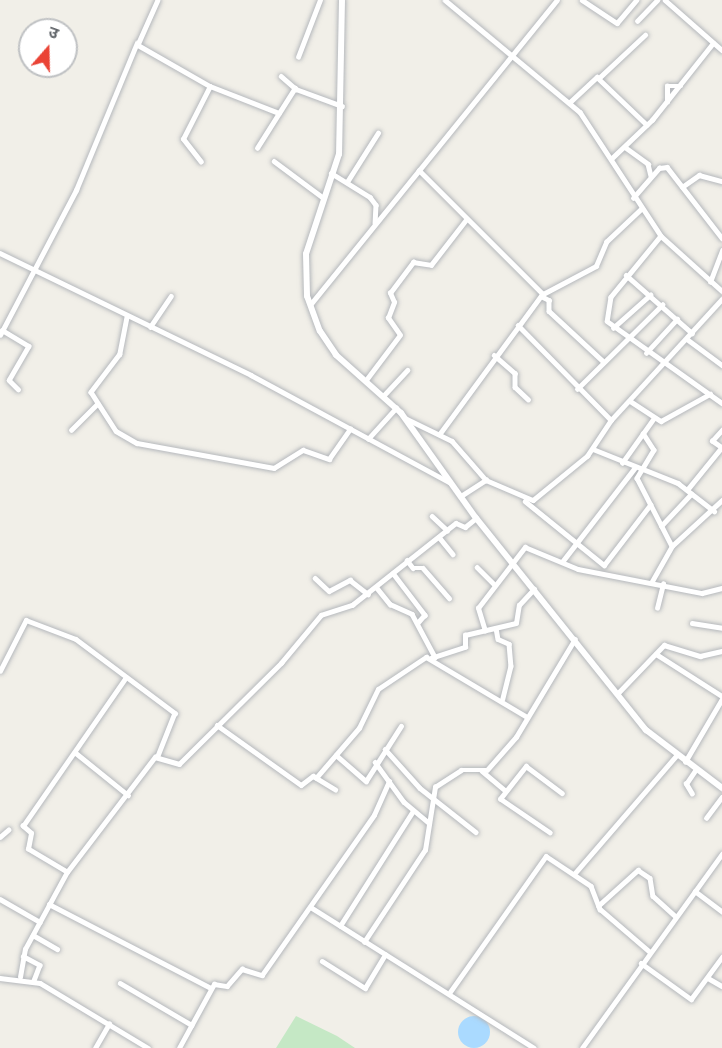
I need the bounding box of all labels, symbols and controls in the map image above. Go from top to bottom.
north arrow [18,18,78,78]
text: उ [46,22,61,43]

